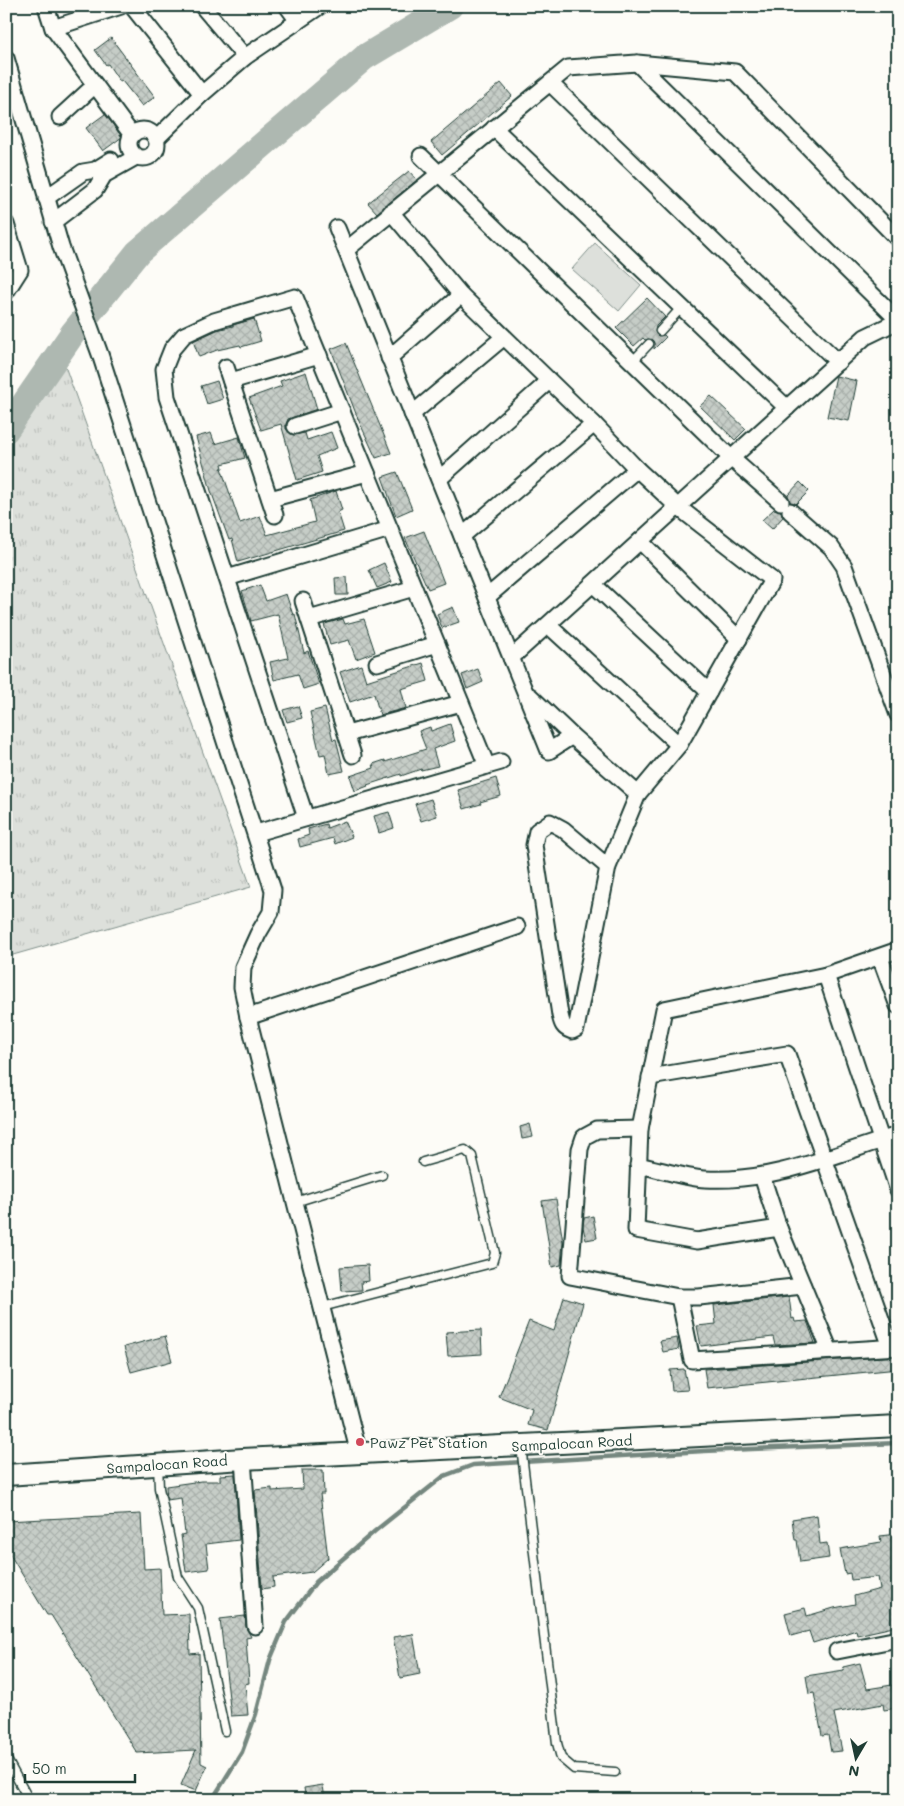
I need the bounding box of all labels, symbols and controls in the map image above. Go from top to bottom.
street label: Sampalocan Road [511,1430,633,1456]
place label: Pawz Pet Station [370,1433,488,1452]
marker: Pawz Pet Station [354,1436,366,1448]
street label: Sampalocan Road [106,1450,228,1478]
north arrow [832,1734,882,1784]
scale bar [25,1751,135,1783]
text: 50 m [32,1758,67,1778]
text: N [847,1761,861,1782]

